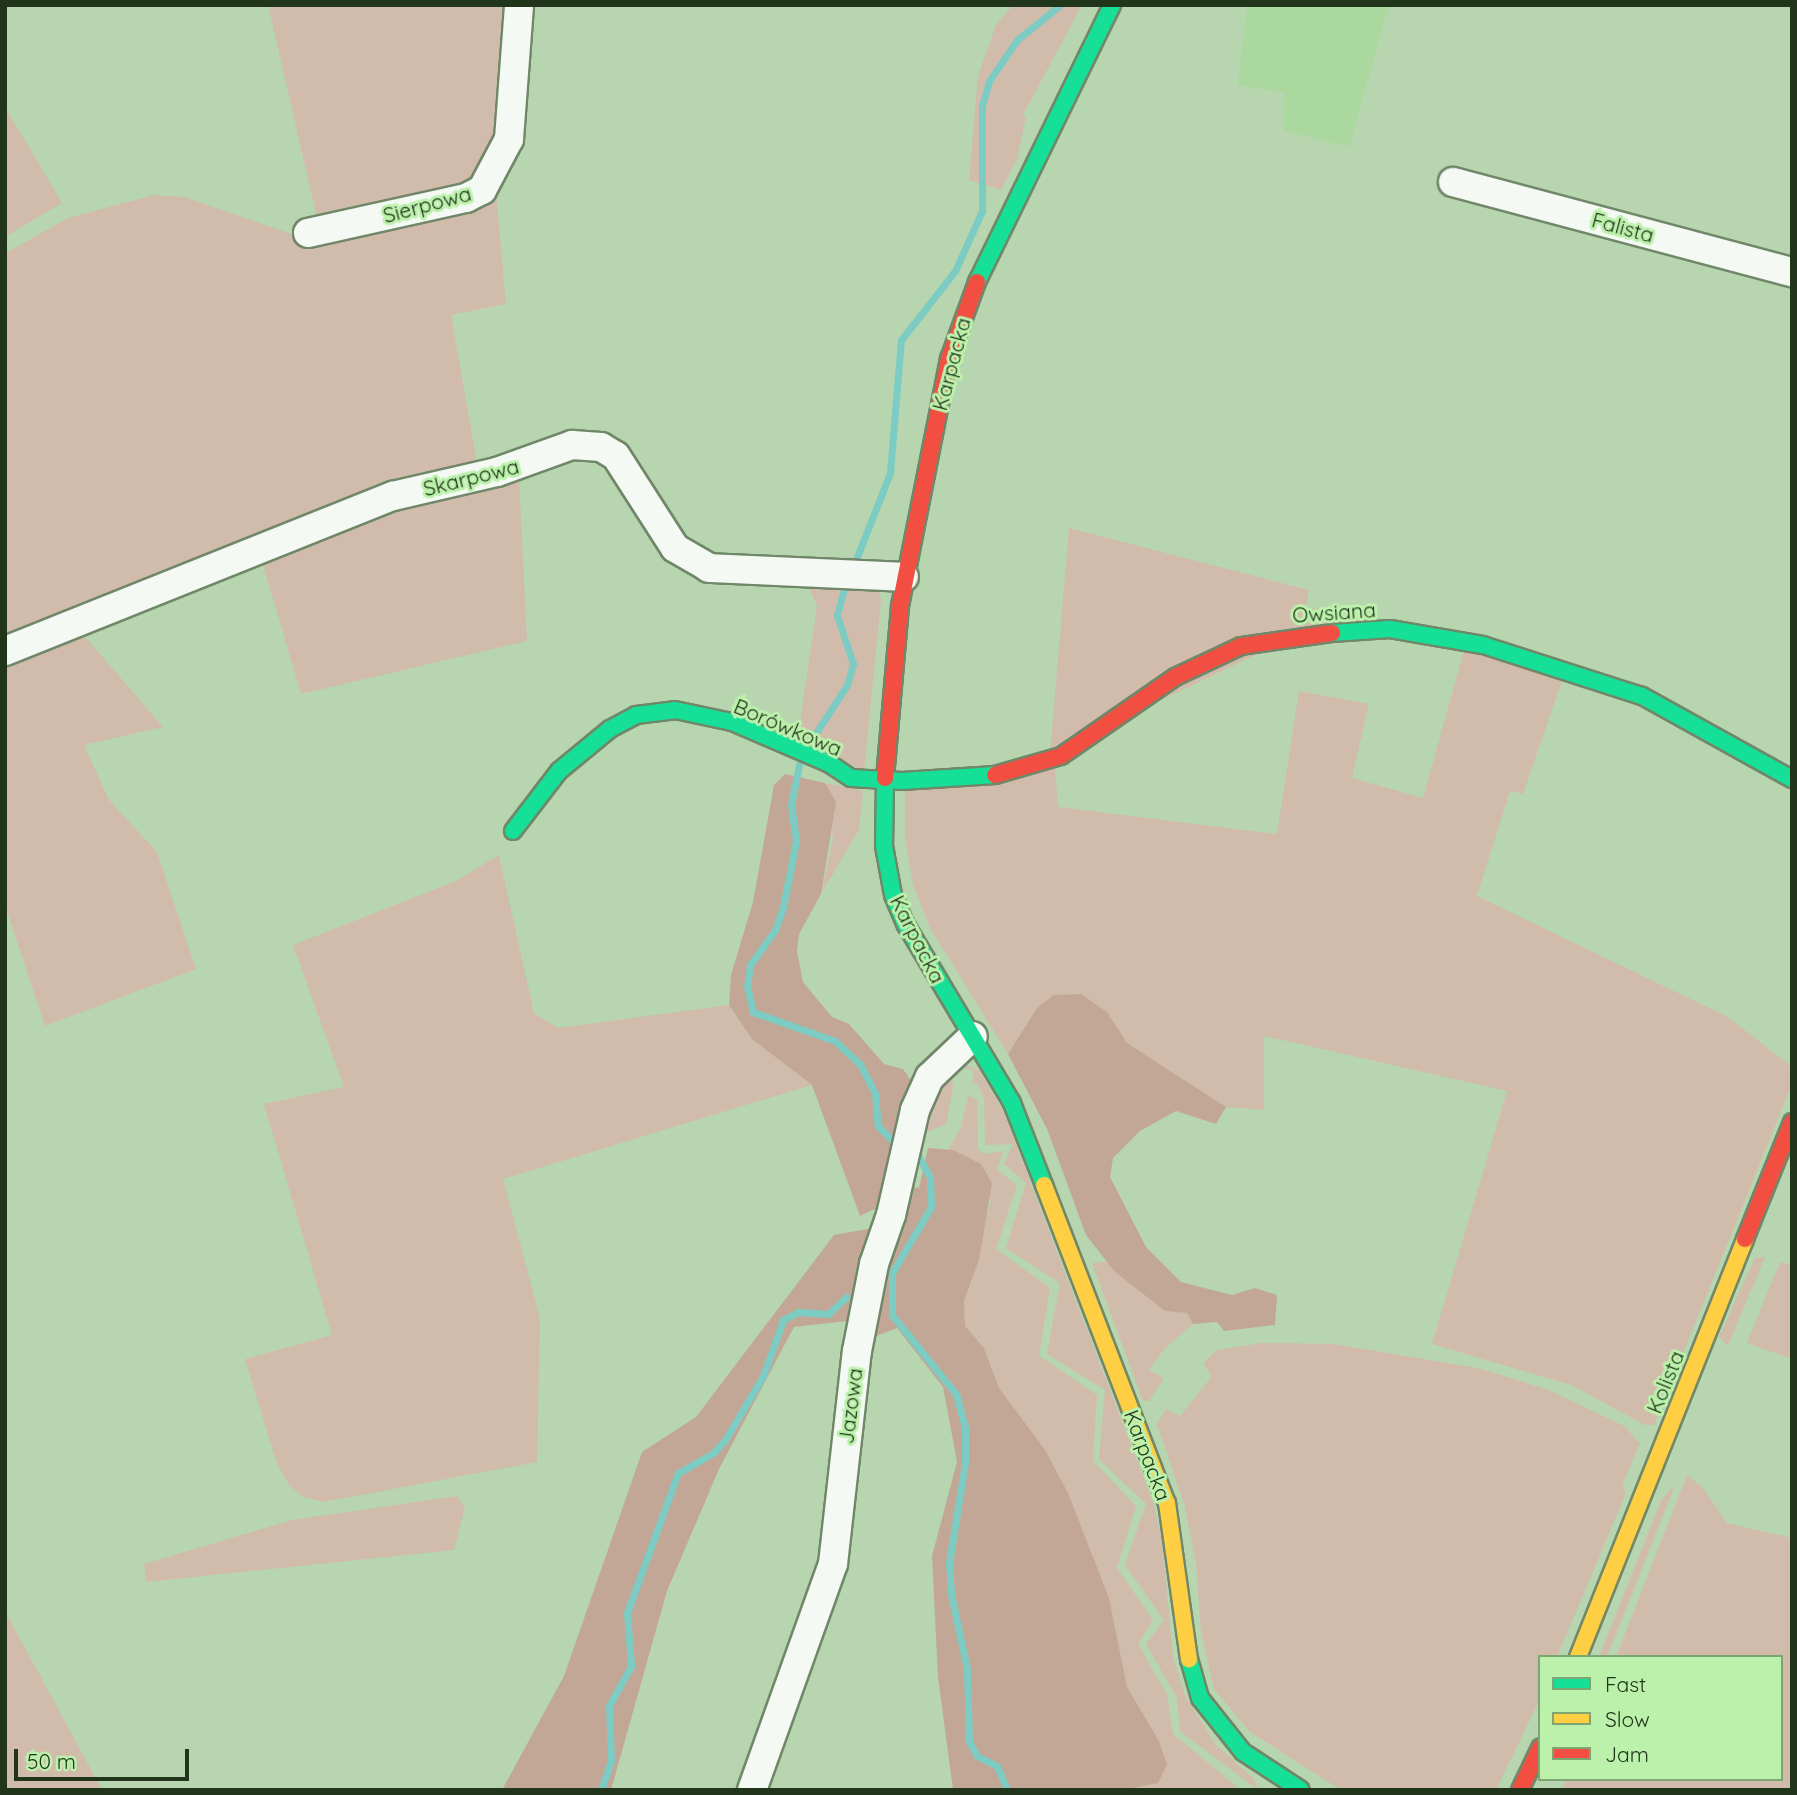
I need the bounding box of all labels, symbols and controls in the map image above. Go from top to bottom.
street label: Sierpowa [380,180,474,228]
street label: Falista [1589,207,1657,247]
street label: Karpacka [927,315,975,413]
street label: Skarpowa [421,453,521,501]
street label: Owsiana [1291,597,1377,627]
street label: Borówkowa [730,693,846,761]
street label: Karpacka [885,891,951,987]
street label: Kolista [1641,1347,1689,1417]
street label: Jazowa [833,1367,867,1445]
street label: Karpacka [1119,1406,1177,1504]
legend [1538,1655,1783,1781]
text: Fast [1605,1671,1646,1697]
text: Slow [1605,1706,1650,1732]
scale bar [18,1736,192,1780]
text: Jam [1605,1741,1649,1767]
text: 50 m [27,1748,76,1774]

